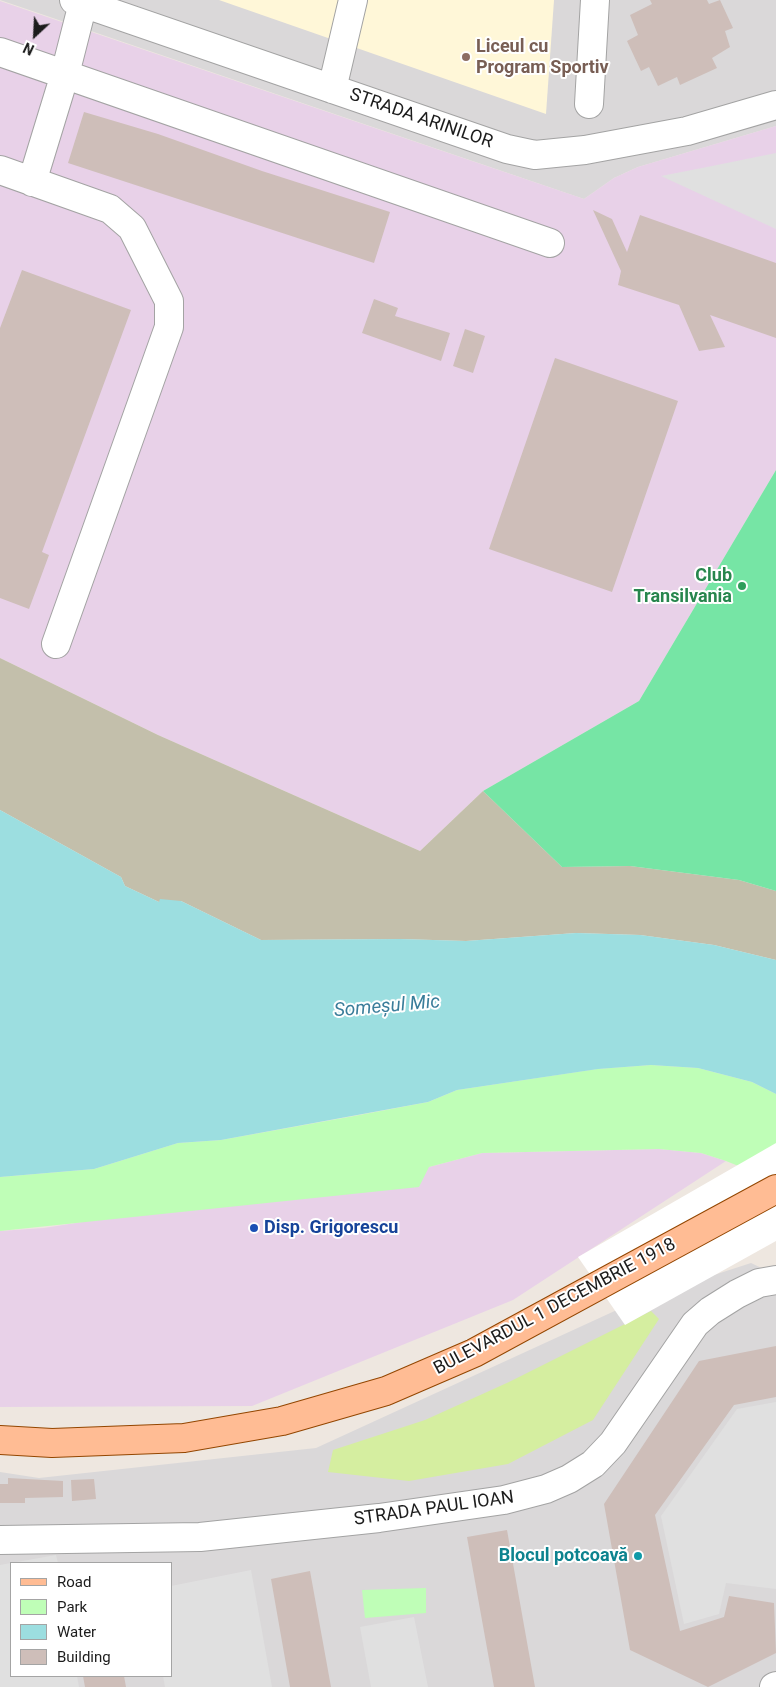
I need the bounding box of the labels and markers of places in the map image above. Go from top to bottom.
place label: Liceul cu Program Sportiv [476,36,609,78]
marker: Liceul cu Program Sportiv [460,51,472,63]
place label: Club Transilvania [634,565,732,608]
marker: Club Transilvania [736,580,748,592]
place label: Disp. Grigorescu [264,1217,398,1239]
marker: Disp. Grigorescu [248,1222,260,1234]
place label: Blocul potcoavă [499,1545,628,1567]
marker: Blocul potcoavă [632,1550,644,1562]

